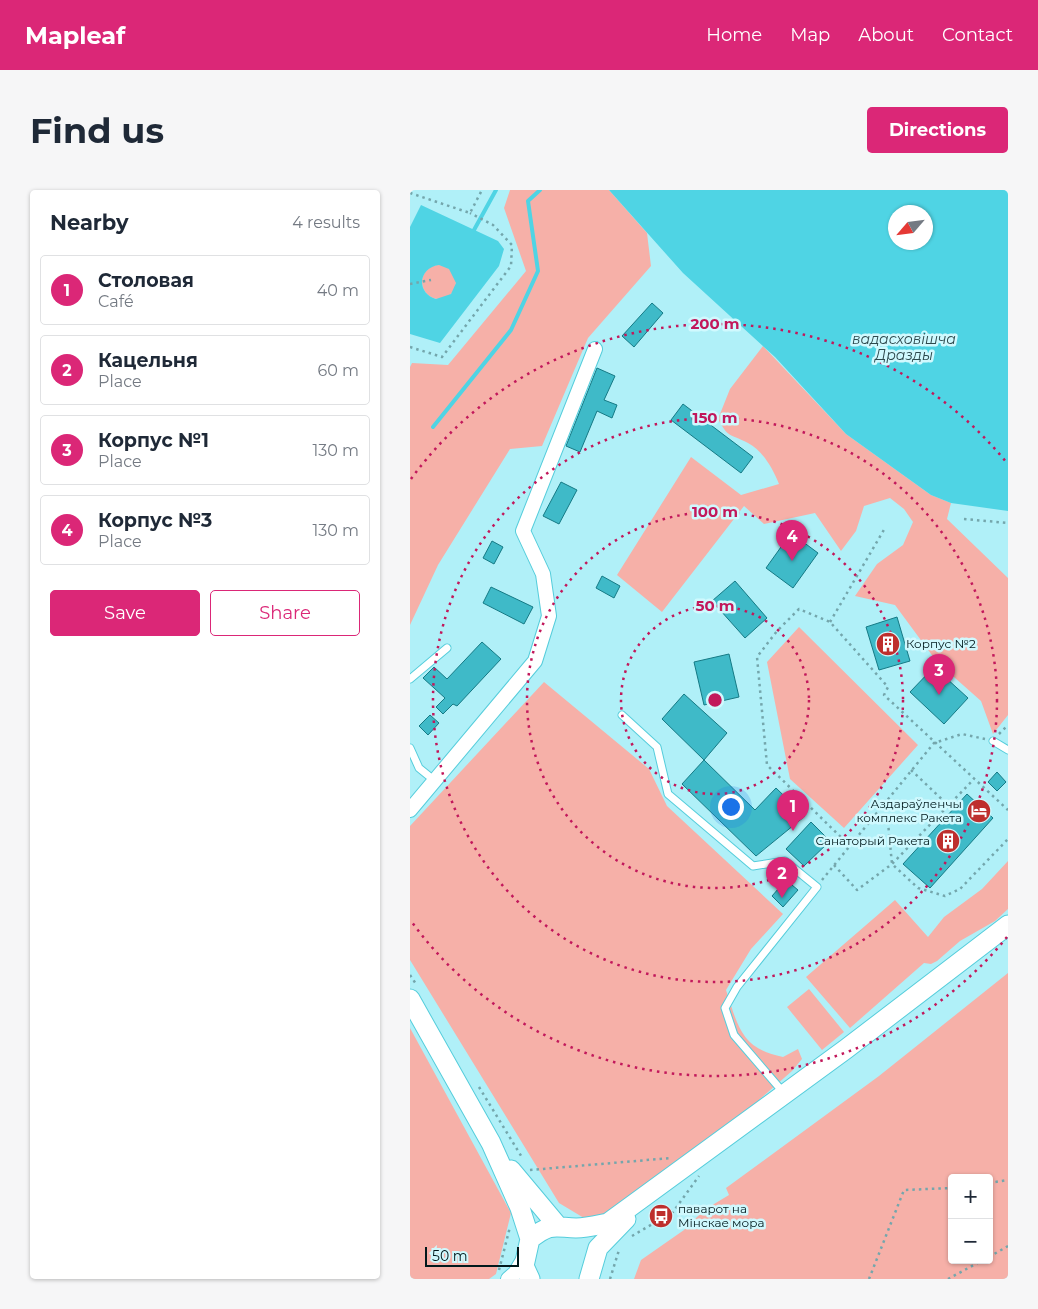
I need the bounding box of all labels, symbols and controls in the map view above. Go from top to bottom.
text: Mapleaf [25,21,125,50]
text: Home [706,24,762,46]
text: Map [790,24,830,46]
text: About [858,24,914,46]
text: Contact [942,24,1013,46]
button: Directions [867,107,1008,153]
text: Find us [30,109,164,152]
north arrow [888,205,933,250]
text: Nearby [50,210,129,235]
text: 4 results [292,213,360,232]
text: Столовая [98,269,194,292]
text: 1 [64,281,70,300]
text: 40 m [317,281,359,300]
text: Café [98,292,134,311]
text: 200 m [690,314,740,333]
water label: вадасховішча Дразды [852,330,956,364]
text: Кацельня [98,349,198,372]
text: 2 [62,361,72,380]
text: 60 m [317,361,359,380]
text: Place [98,372,142,391]
text: 150 m [693,408,737,427]
text: Корпус №1 [98,429,209,452]
text: 3 [62,441,72,460]
text: 130 m [312,441,359,460]
text: Place [98,452,142,471]
text: 100 m [692,502,738,521]
text: Корпус №3 [98,509,212,532]
pin: 4 [776,520,808,561]
text: 4 [61,521,73,540]
text: 130 m [312,521,359,540]
text: Place [98,532,142,551]
button: Save [50,590,200,636]
button: Share [210,590,360,636]
text: 50 m [695,596,735,615]
building icon: Корпус №2 [875,631,901,657]
place label: Корпус №2 [906,636,976,651]
pin: 3 [923,654,955,695]
centre of rings [706,691,724,709]
pin: 1 [777,790,809,831]
your location [718,794,744,820]
place label: Аздараўленчы комплекс Ракета [856,796,962,825]
hotel icon: Аздараўленчы комплекс Ракета [966,798,992,824]
building icon: Санаторый Ракета [935,828,961,854]
place label: Санаторый Ракета [815,833,930,848]
pin: 2 [766,857,798,898]
map controls [948,1174,993,1264]
button: + [948,1174,993,1219]
place label: паварот на Мінскае мора [678,1201,764,1230]
bus stop icon: паварот на Мінскае мора [648,1203,674,1229]
button: − [948,1219,993,1264]
scale bar [425,1244,519,1267]
text: 50 m [432,1247,468,1265]

